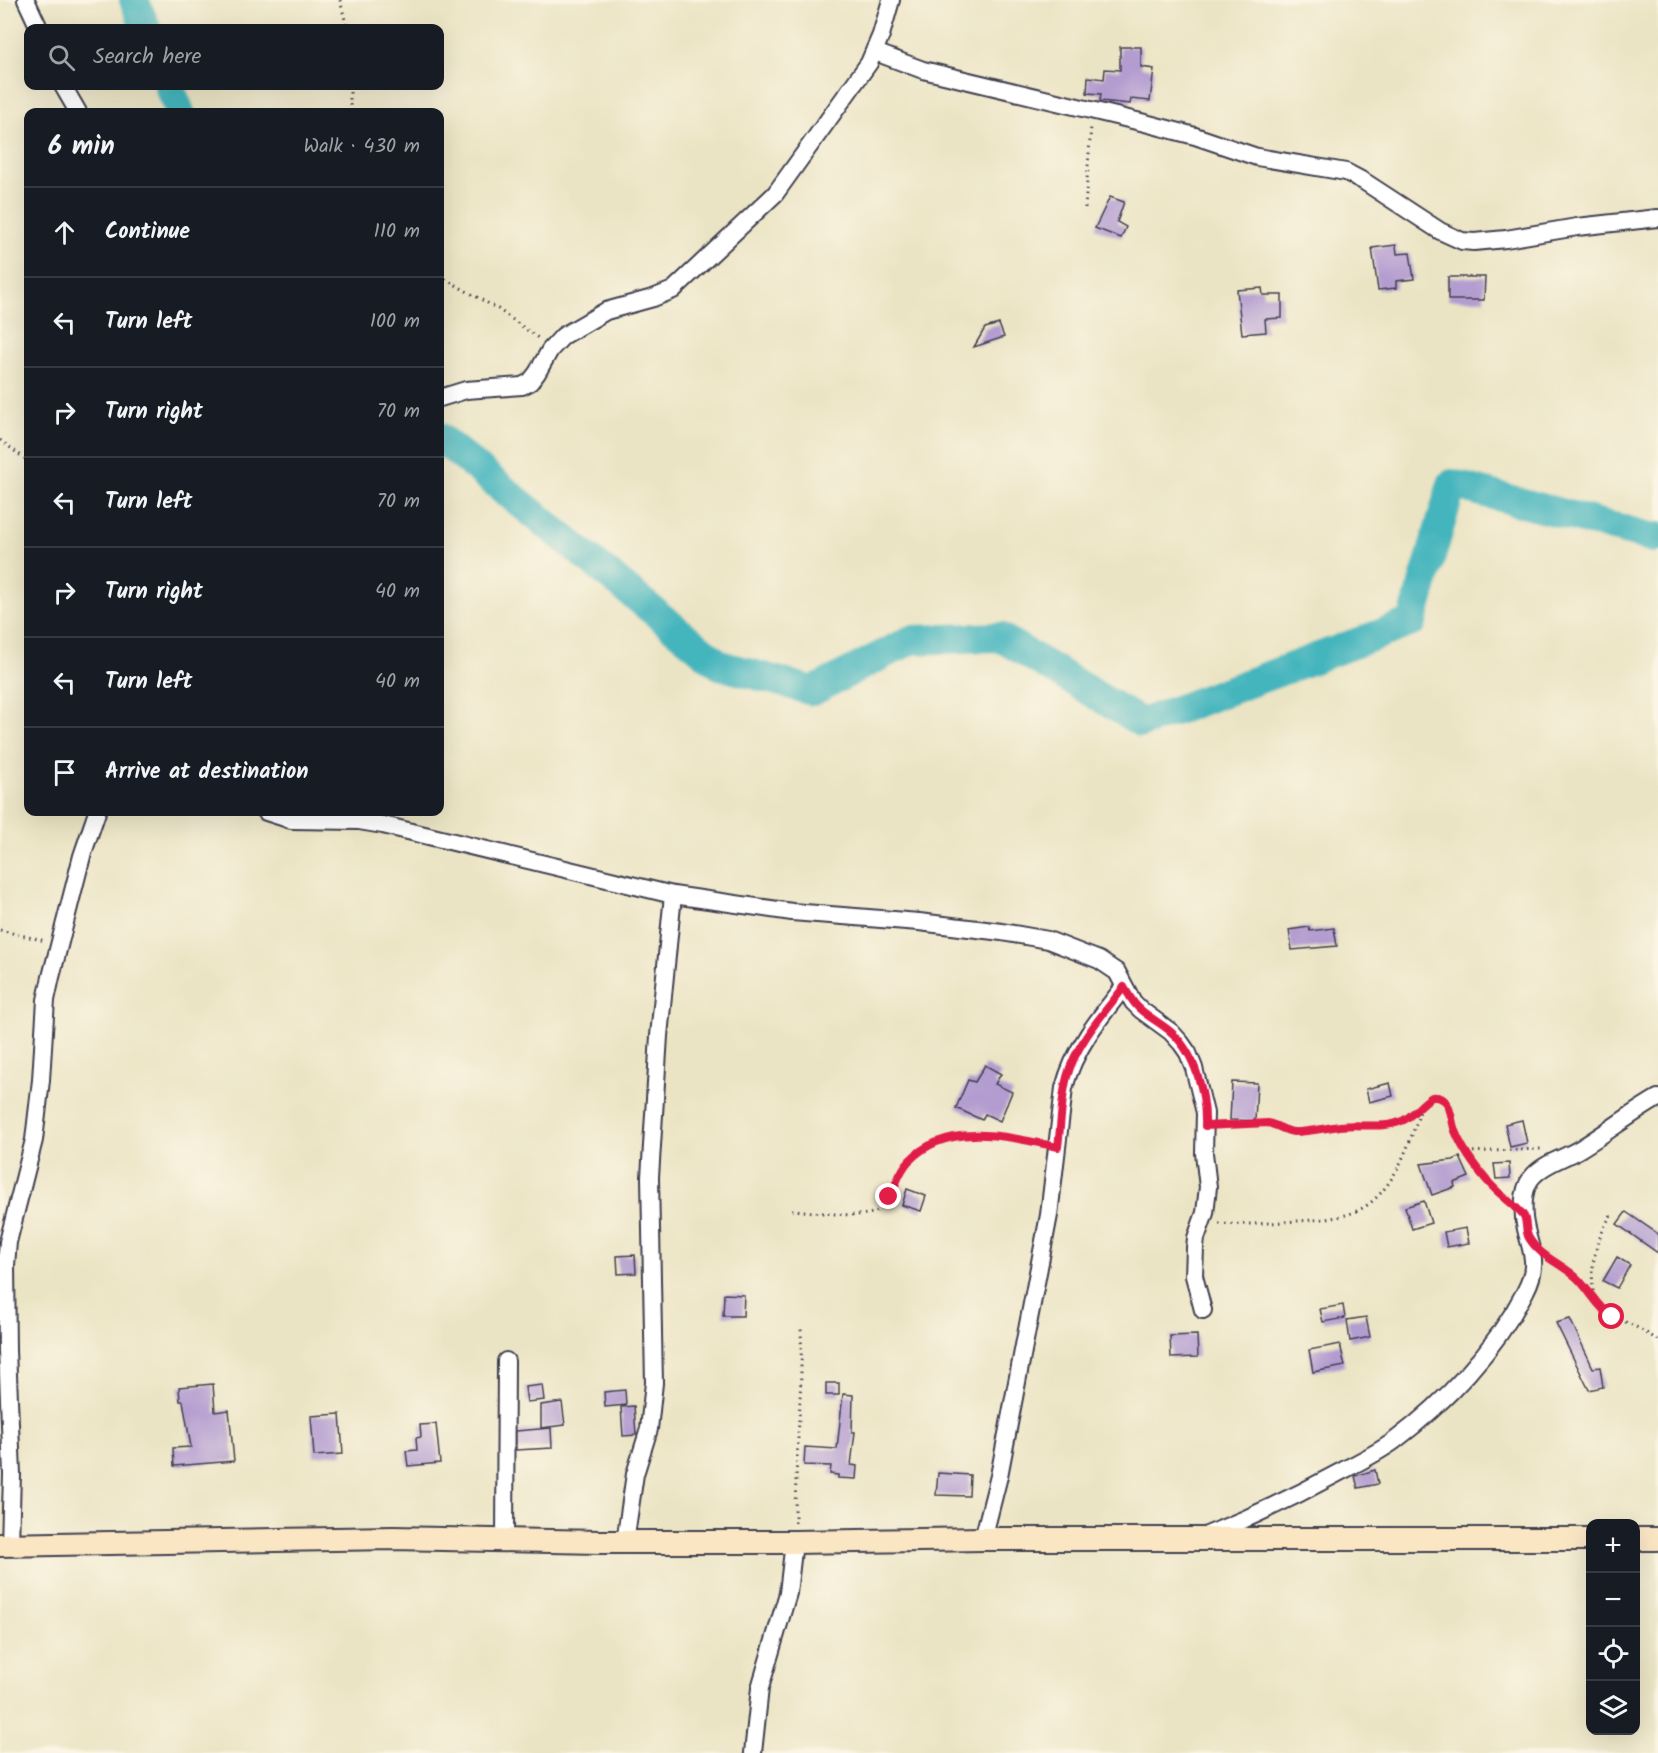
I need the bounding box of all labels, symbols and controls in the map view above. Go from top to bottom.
search box [24,24,444,90]
text: Search here [93,40,201,75]
icon: search [45,41,78,74]
text: 6 min [48,126,115,168]
text: Walk · 430 m [304,131,420,163]
text: Continue [105,215,190,250]
icon: ahead [48,216,81,249]
text: 110 m [374,216,420,248]
text: Turn left [105,305,192,340]
icon: left [48,306,81,339]
text: 100 m [370,306,420,338]
text: Turn right [105,395,203,430]
icon: right [48,396,81,429]
text: 70 m [377,396,420,428]
text: Turn left [105,485,192,520]
icon: left [48,486,81,519]
text: 70 m [377,486,420,518]
text: Turn right [105,575,203,610]
icon: right [48,576,81,609]
text: 40 m [375,576,420,608]
text: Turn left [105,665,192,700]
icon: left [48,666,81,699]
text: 40 m [375,666,420,698]
text: Arrive at destination [105,755,308,790]
icon: arrive [48,756,81,789]
route end [875,1183,901,1209]
route start [1598,1303,1624,1329]
map controls [1586,1519,1640,1735]
button: + [1586,1519,1640,1573]
button: − [1586,1573,1640,1627]
button: locate [1586,1627,1640,1681]
button: layers [1586,1681,1640,1735]

